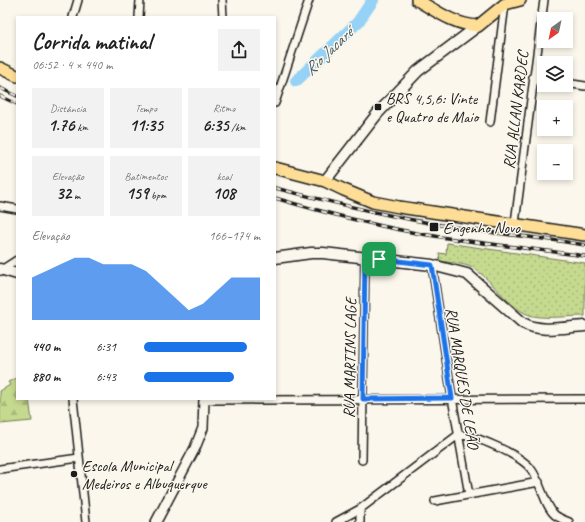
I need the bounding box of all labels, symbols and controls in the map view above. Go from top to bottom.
north arrow [537,12,573,48]
map controls [537,12,573,180]
water label: Rio Jacaré [300,19,361,80]
text: Corrida matinal [32,28,151,56]
button: share [218,29,260,71]
street label: RUA ALLAN KARDEC [499,48,533,170]
button: layers [537,56,573,92]
text: 06:52 · 4 × 440 m [32,57,113,73]
place label: BRS 4,5,6: Vinte e Quatro de Maio [386,89,481,127]
button: + [537,100,573,136]
text: Distância [50,101,86,115]
text: Tempo [135,101,157,115]
text: Ritmo [213,101,235,115]
marker: BRS 4,5,6: Vinte e Quatro de Maio [373,102,383,112]
text: 1.76 [48,115,75,136]
text: 11:35 [129,115,163,136]
text: 6:35 [202,115,229,136]
text: km [75,120,88,134]
text: /km [229,120,246,134]
button: − [537,144,573,180]
text: Elevação [52,169,84,183]
text: Batimentos [125,169,167,183]
text: kcal [217,169,231,183]
text: 32 [56,183,71,204]
text: 159 [126,183,148,204]
text: 108 [213,183,235,204]
text: m [71,188,80,202]
text: bpm [148,188,166,202]
place label: Engenho Novo [443,218,521,238]
marker: Engenho Novo [428,221,440,233]
text: Elevação [32,228,70,244]
text: 166–174 m [209,228,260,244]
pin [362,242,396,276]
icon: arrive [368,248,390,270]
street label: RUA MARTINS LAGE [339,295,361,418]
street label: RUA MARQUES DE LEÃO [441,306,483,452]
text: 440 m [32,339,60,355]
text: 6:31 [96,339,116,355]
text: 880 m [32,369,60,385]
text: 6:43 [96,369,116,385]
place label: Escola Municipal Medeiros e Albuquerque [82,456,208,494]
marker: Escola Municipal Medeiros e Albuquerque [69,469,79,479]

